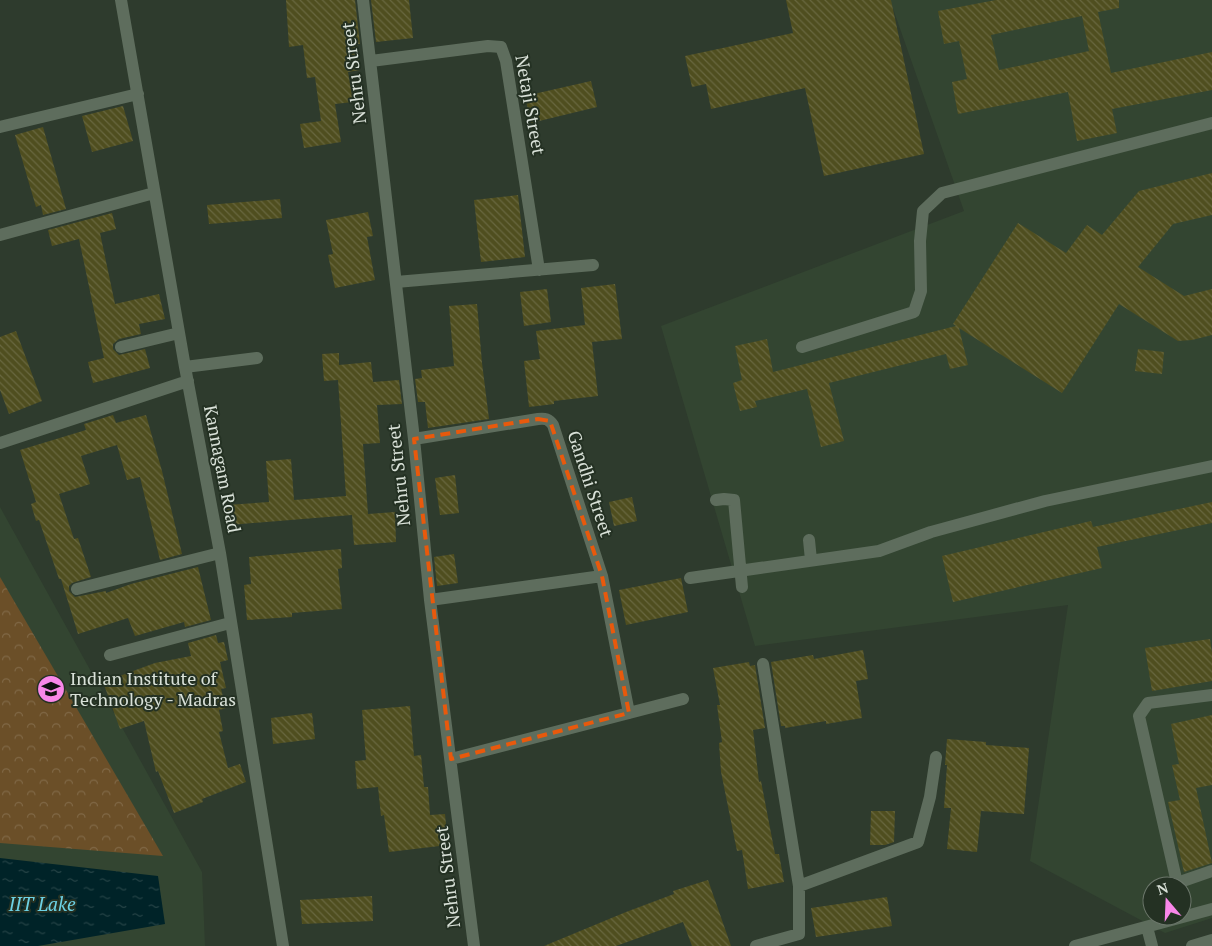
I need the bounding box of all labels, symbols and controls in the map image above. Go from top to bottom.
street label: Nehru Street [335,21,371,125]
street label: Netaji Street [510,53,552,157]
street label: Kannagam Road [199,403,247,535]
street label: Nehru Street [381,423,415,527]
street label: Gandhi Street [562,427,620,540]
place label: Indian Institute of Technology - Madras [70,666,236,711]
school or university icon: Indian Institute of Technology - Madras [36,674,66,704]
street label: Nehru Street [429,825,465,929]
north arrow [1142,876,1192,926]
text: N [1154,877,1171,899]
water label: IIT Lake [7,891,76,916]

